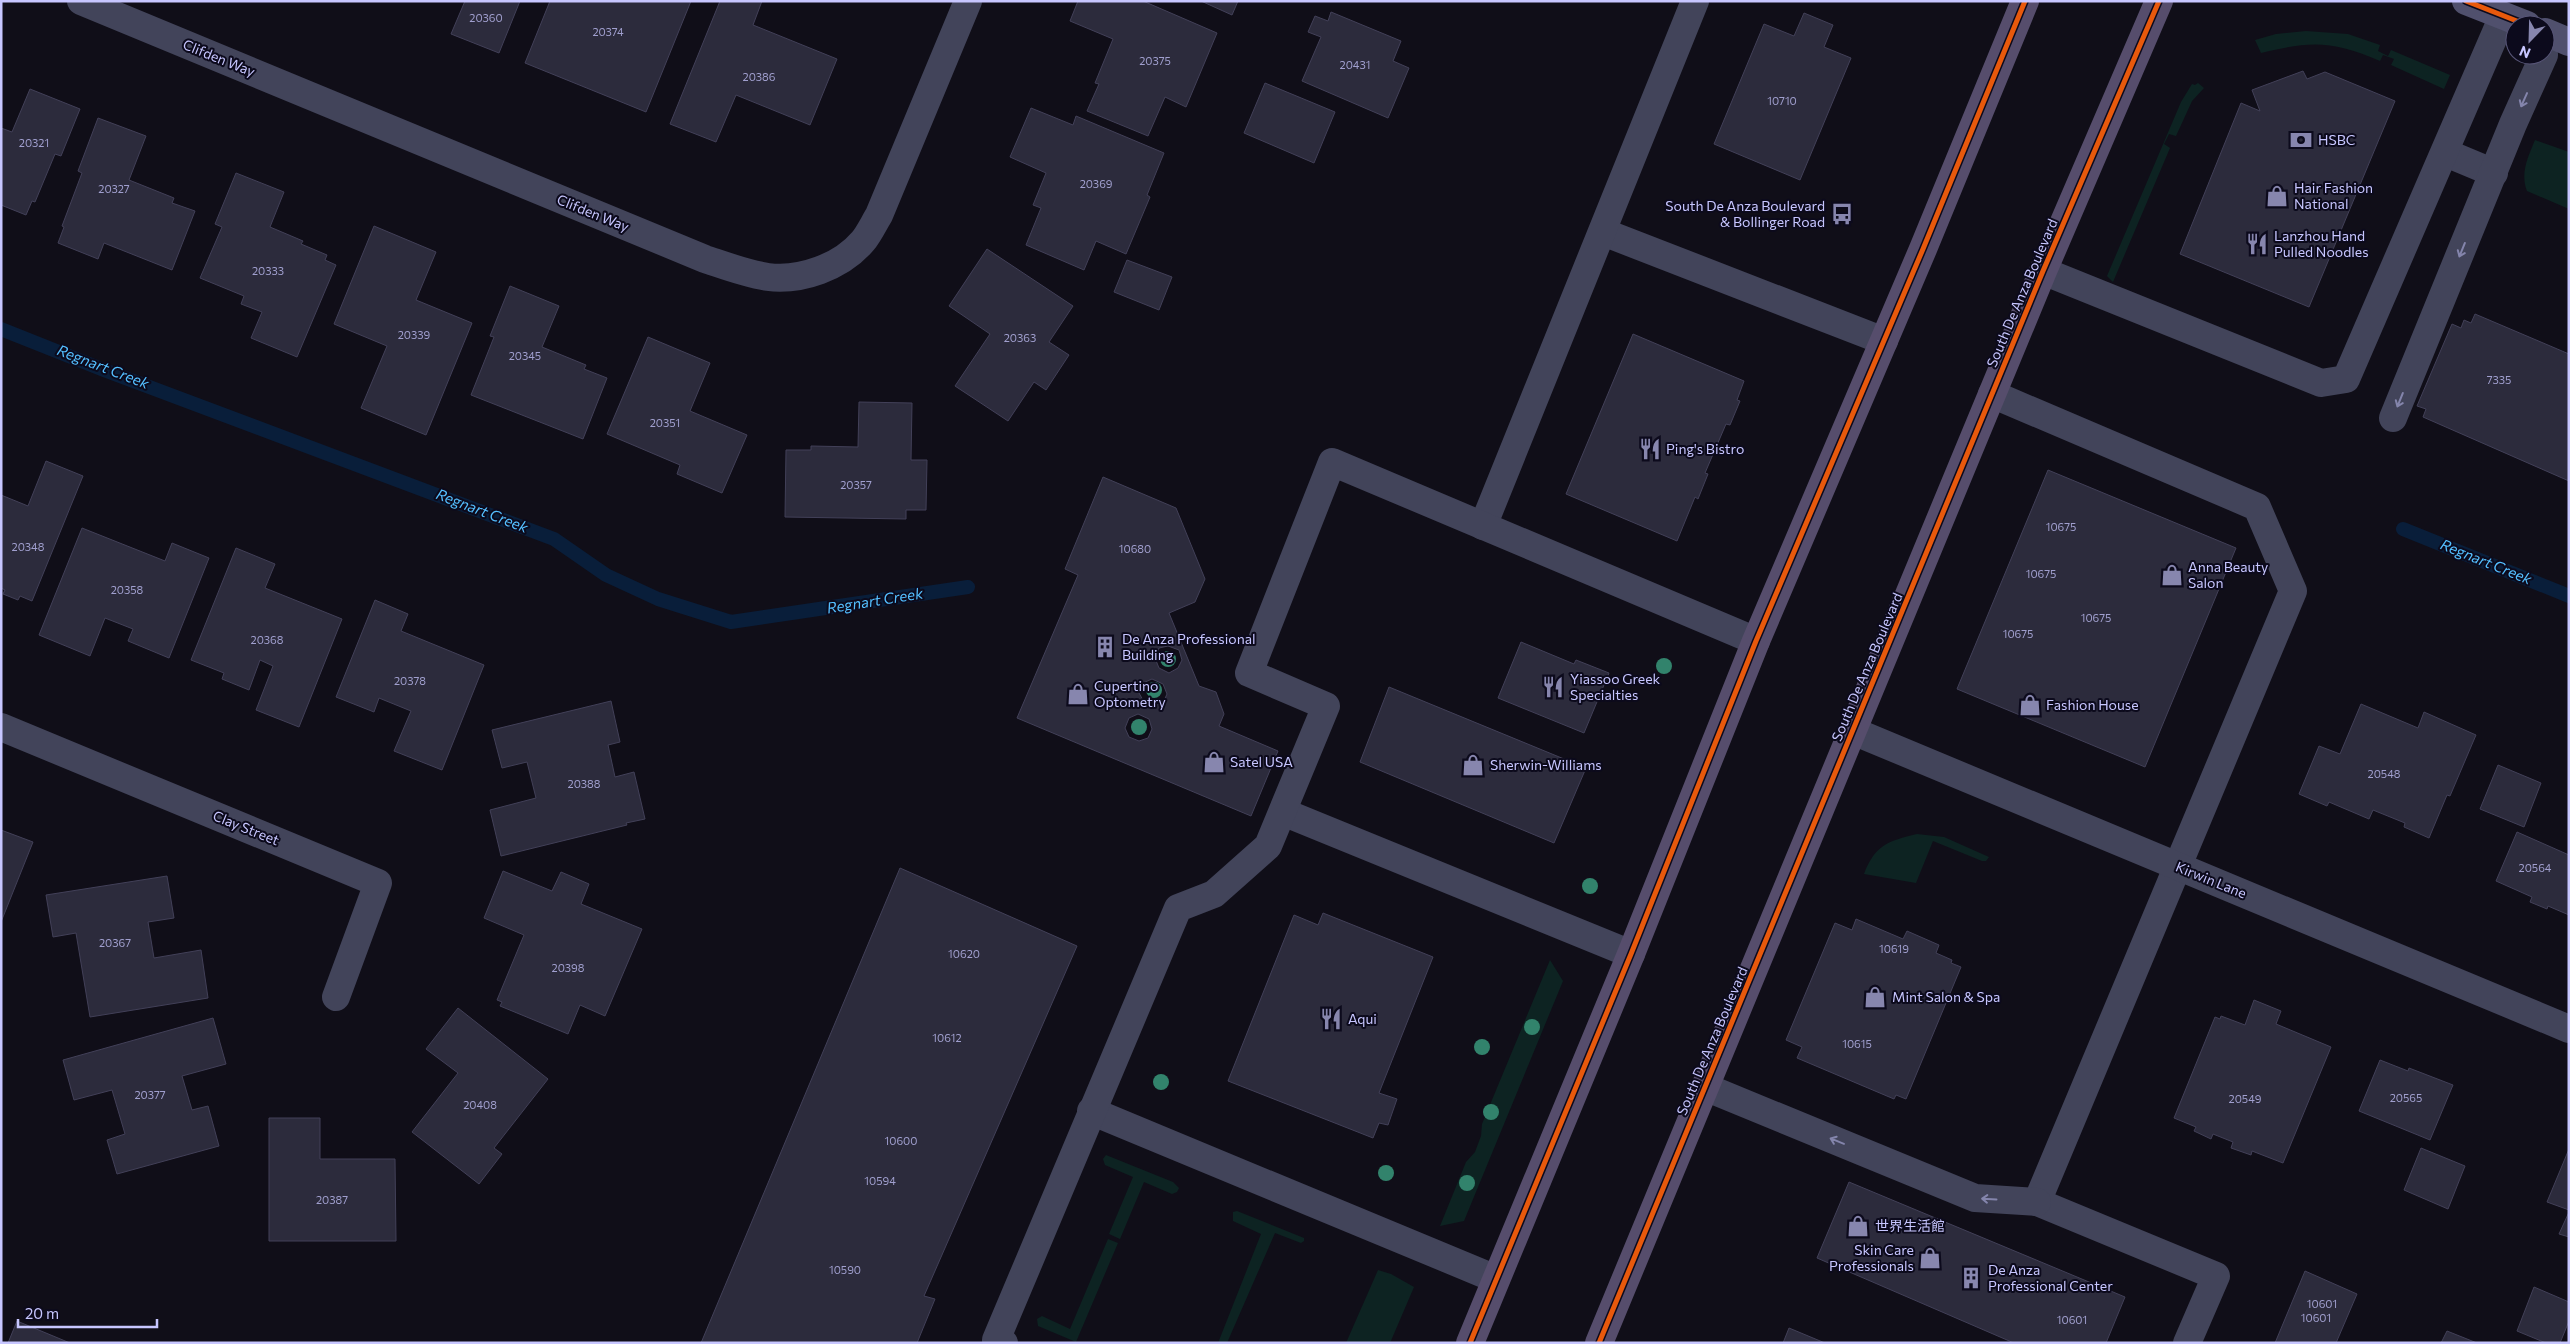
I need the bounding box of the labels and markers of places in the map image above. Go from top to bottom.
bank icon: HSBC [2288,127,2314,153]
place label: HSBC [2318,131,2355,148]
place label: Hair Fashion National [2294,179,2373,212]
shop icon: Hair Fashion National [2264,183,2290,209]
place label: South De Anza Boulevard & Bollinger Road [1665,197,1825,230]
bus stop icon: South De Anza Boulevard & Bollinger Road [1829,201,1855,227]
place label: Lanzhou Hand Pulled Noodles [2274,227,2369,260]
restaurant icon: Lanzhou Hand Pulled Noodles [2244,231,2270,257]
restaurant icon: Ping's Bistro [1637,436,1663,462]
place label: Ping's Bistro [1666,440,1744,457]
place label: Anna Beauty Salon [2188,558,2268,591]
shop icon: Anna Beauty Salon [2159,562,2185,588]
place label: De Anza Professional Building [1122,630,1256,663]
building icon: De Anza Professional Building [1092,634,1118,660]
place label: Yiassoo Greek Specialties [1570,670,1661,703]
restaurant icon: Yiassoo Greek Specialties [1540,674,1566,700]
place label: Cupertino Optometry [1094,677,1166,710]
shop icon: Cupertino Optometry [1065,681,1091,707]
shop icon: Fashion House [2017,692,2043,718]
place label: Fashion House [2046,696,2139,713]
shop icon: Satel USA [1201,749,1227,775]
shop icon: Sherwin-Williams [1460,752,1486,778]
place label: Satel USA [1230,753,1293,770]
place label: Sherwin-Williams [1490,756,1602,773]
shop icon: Mint Salon & Spa [1862,984,1888,1010]
place label: Mint Salon & Spa [1892,988,2000,1005]
restaurant icon: Aqui [1318,1006,1344,1032]
place label: Aqui [1348,1010,1377,1027]
shop icon: 世界生活館 [1845,1213,1871,1239]
place label: 世界生活館 [1875,1217,1945,1234]
place label: Skin Care Professionals [1829,1241,1914,1274]
shop icon: Skin Care Professionals [1917,1245,1943,1271]
place label: De Anza Professional Center [1988,1261,2113,1294]
building icon: De Anza Professional Center [1958,1265,1984,1291]

